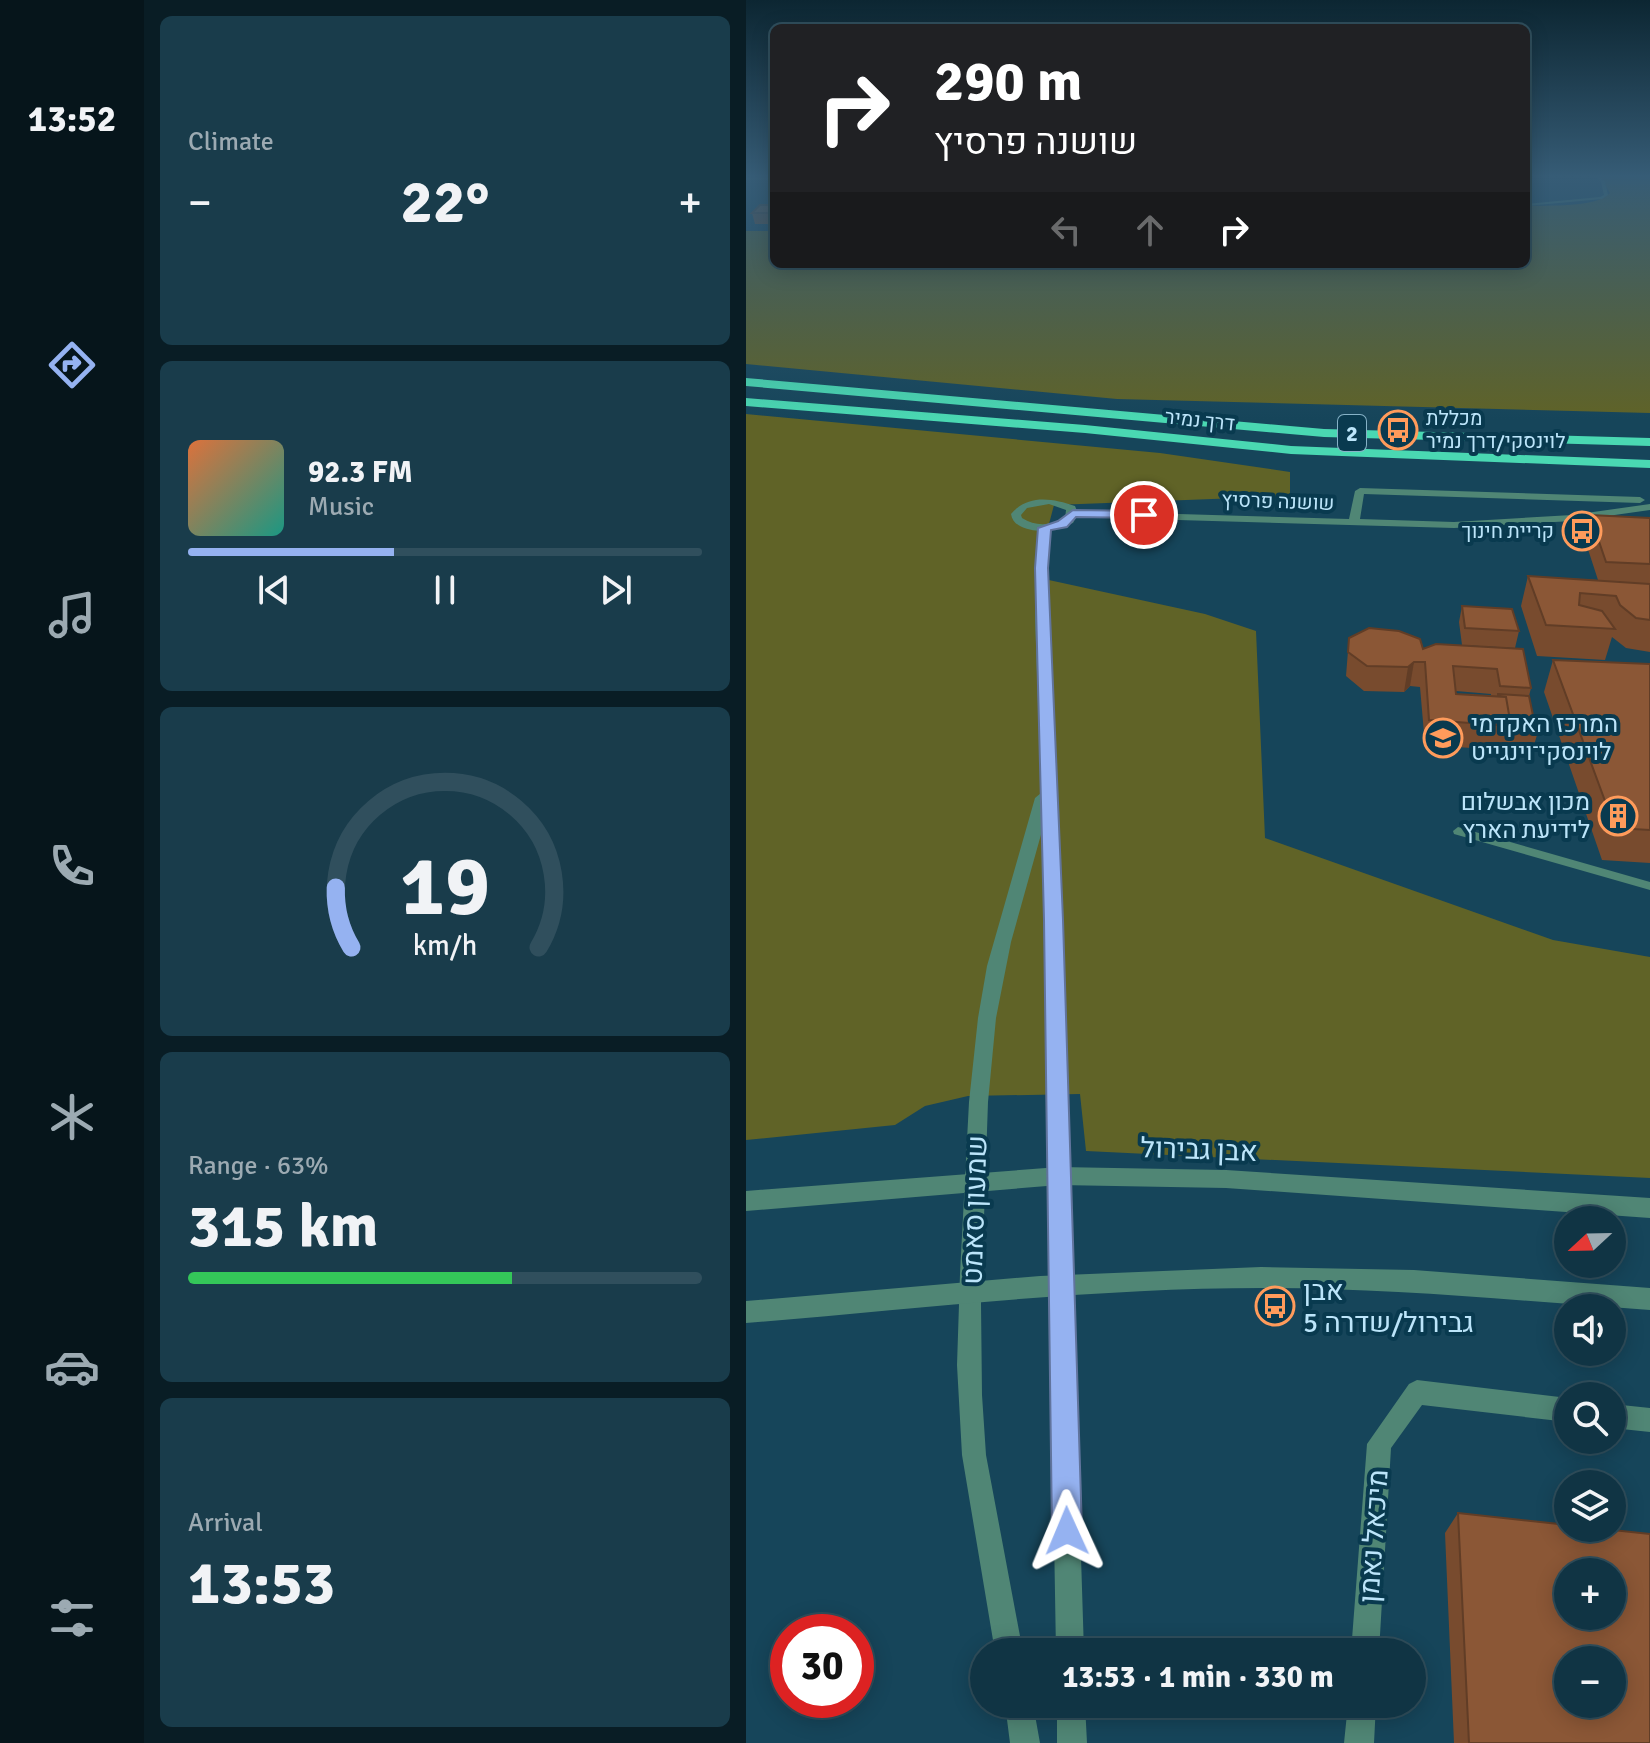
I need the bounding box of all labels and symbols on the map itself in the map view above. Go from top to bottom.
street label: דרך נמיר [1164,404,1236,437]
place label: מכללת לוינסקי/דרך נמיר [1426,406,1565,454]
bus stop icon: מכללת לוינסקי/דרך נמיר [1377,409,1419,451]
road number: 2 [1338,415,1366,451]
pin [1110,481,1178,549]
street label: שושנה פרסיץ [1221,487,1335,516]
bus stop icon: קריית חינוך [1561,510,1603,552]
place label: קריית חינוך [1462,519,1554,544]
place label: המרכז האקדמי לוינסקי־וינגייט [1471,709,1618,767]
school or university icon: המרכז האקדמי לוינסקי־וינגייט [1422,717,1464,759]
place label: מכון אבשלום לידיעת הארץ [1461,787,1590,845]
building icon: מכון אבשלום לידיעת הארץ [1597,795,1639,837]
street label: אבן גבירול [1140,1131,1258,1169]
street label: שמעון סאמט [955,1135,995,1285]
north arrow [1554,1206,1626,1278]
place label: אבן גבירול/שדרה 5 [1303,1274,1474,1340]
bus stop icon: אבן גבירול/שדרה 5 [1254,1285,1296,1327]
street label: מיכאל נאמן [1352,1468,1396,1604]
position arrow [1025,1489,1109,1573]
speed limit sign: 30 [770,1614,874,1718]

